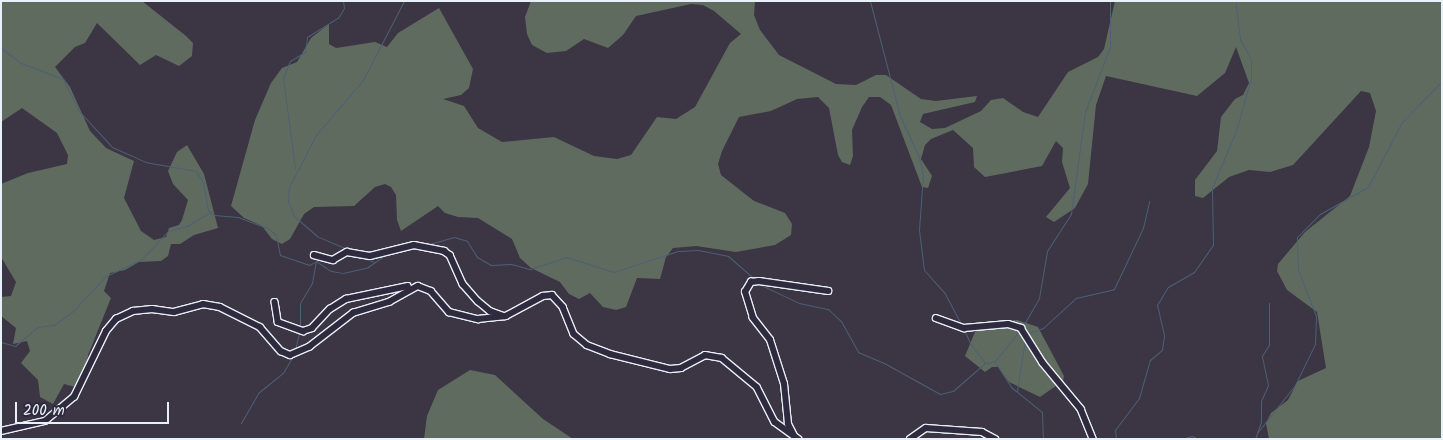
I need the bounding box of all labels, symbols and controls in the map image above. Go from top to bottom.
scale bar [18,392,171,424]
text: 200 m [23,399,65,423]

